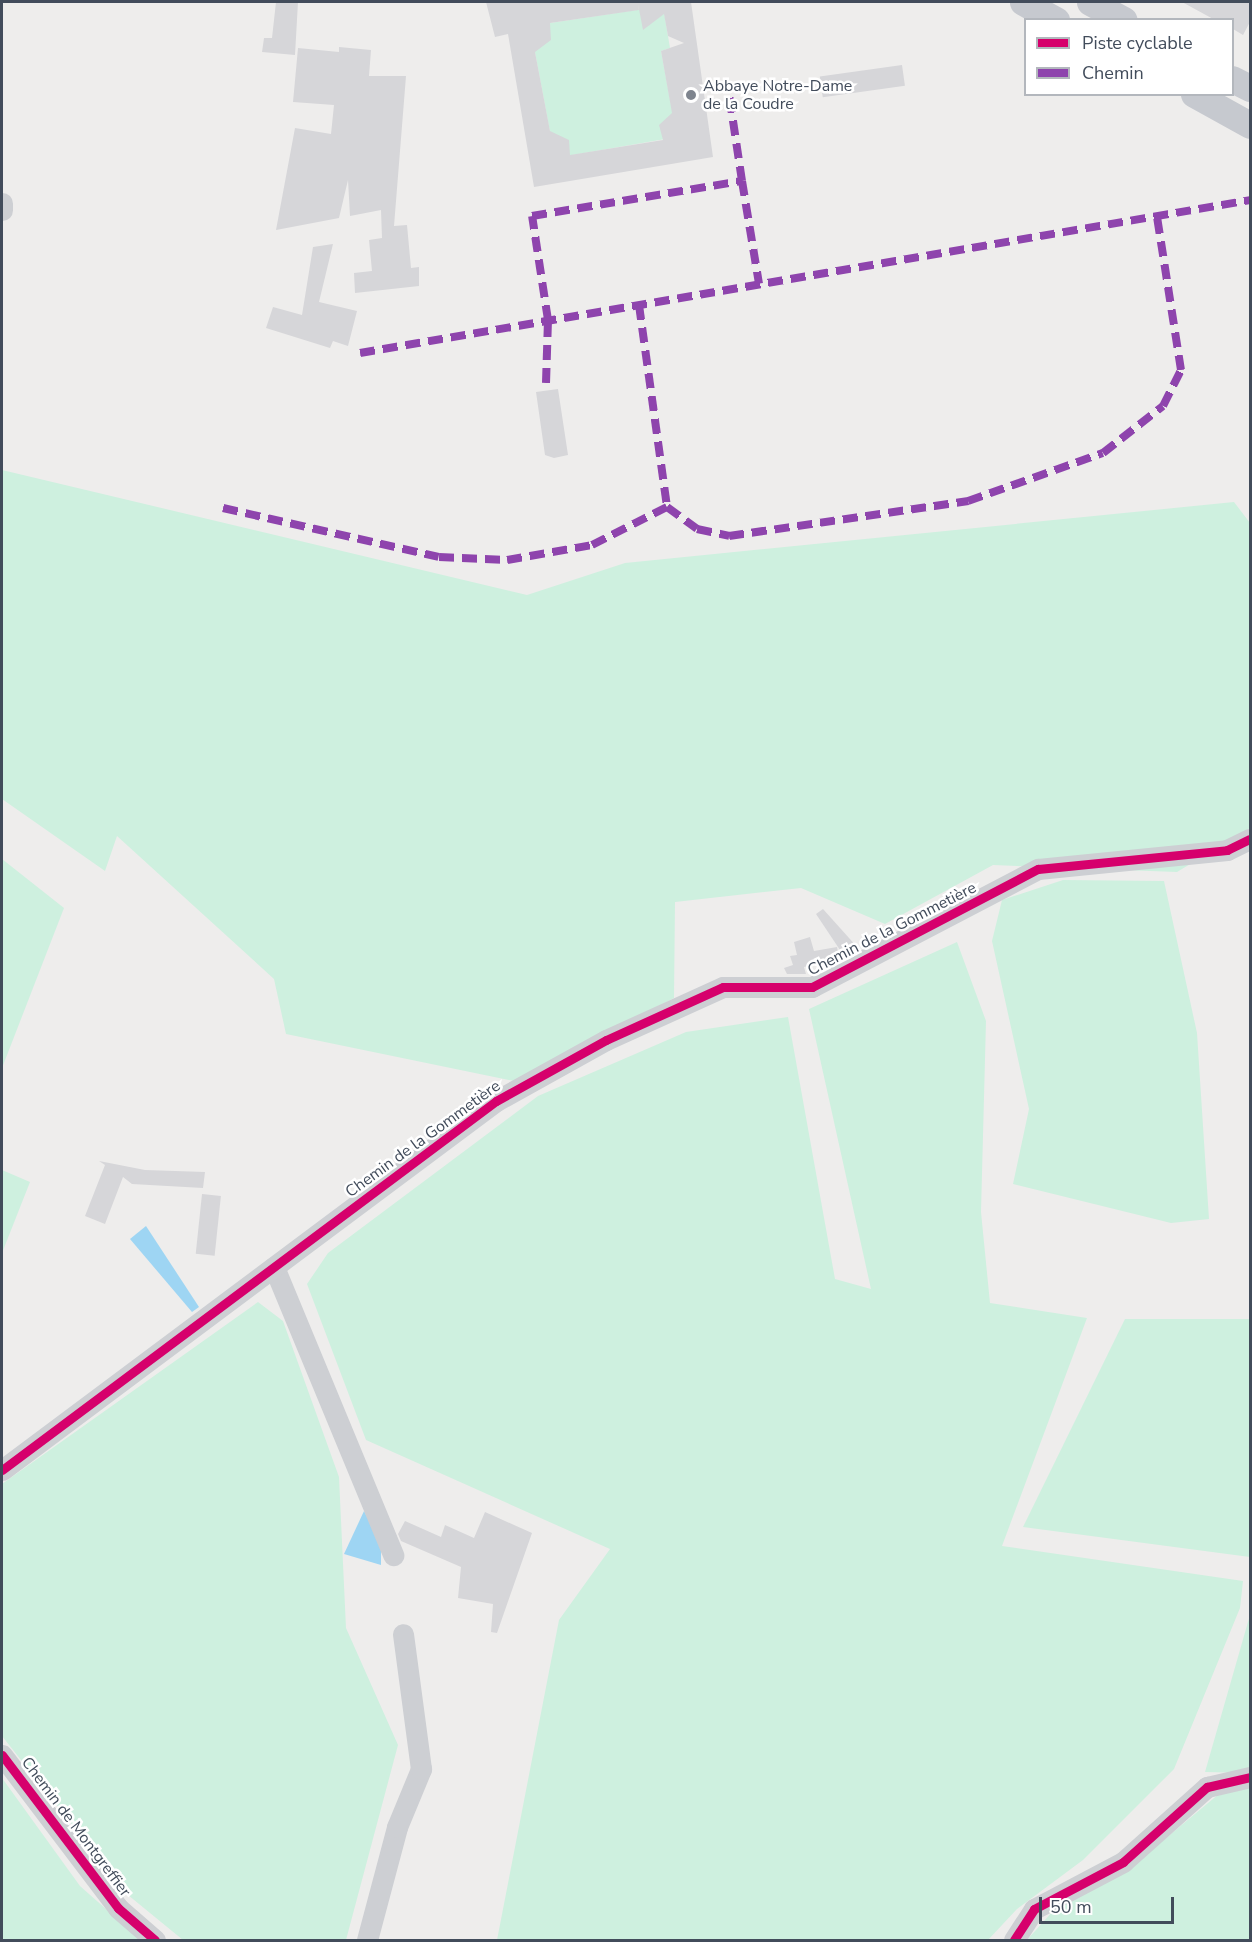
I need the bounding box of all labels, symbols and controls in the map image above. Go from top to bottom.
legend [1024,18,1234,96]
text: Piste cyclable [1082,31,1193,55]
text: Chemin [1082,61,1144,85]
place label: Abbaye Notre-Dame de la Coudre [703,76,852,114]
marker: Abbaye Notre-Dame de la Coudre [684,88,698,102]
street label: Chemin de la Gommetière [804,878,980,980]
street label: Chemin de la Gommetière [342,1076,504,1202]
street label: Chemin de Montgreffier [17,1753,135,1901]
scale bar [1042,1885,1177,1923]
text: 50 m [1050,1895,1092,1919]

